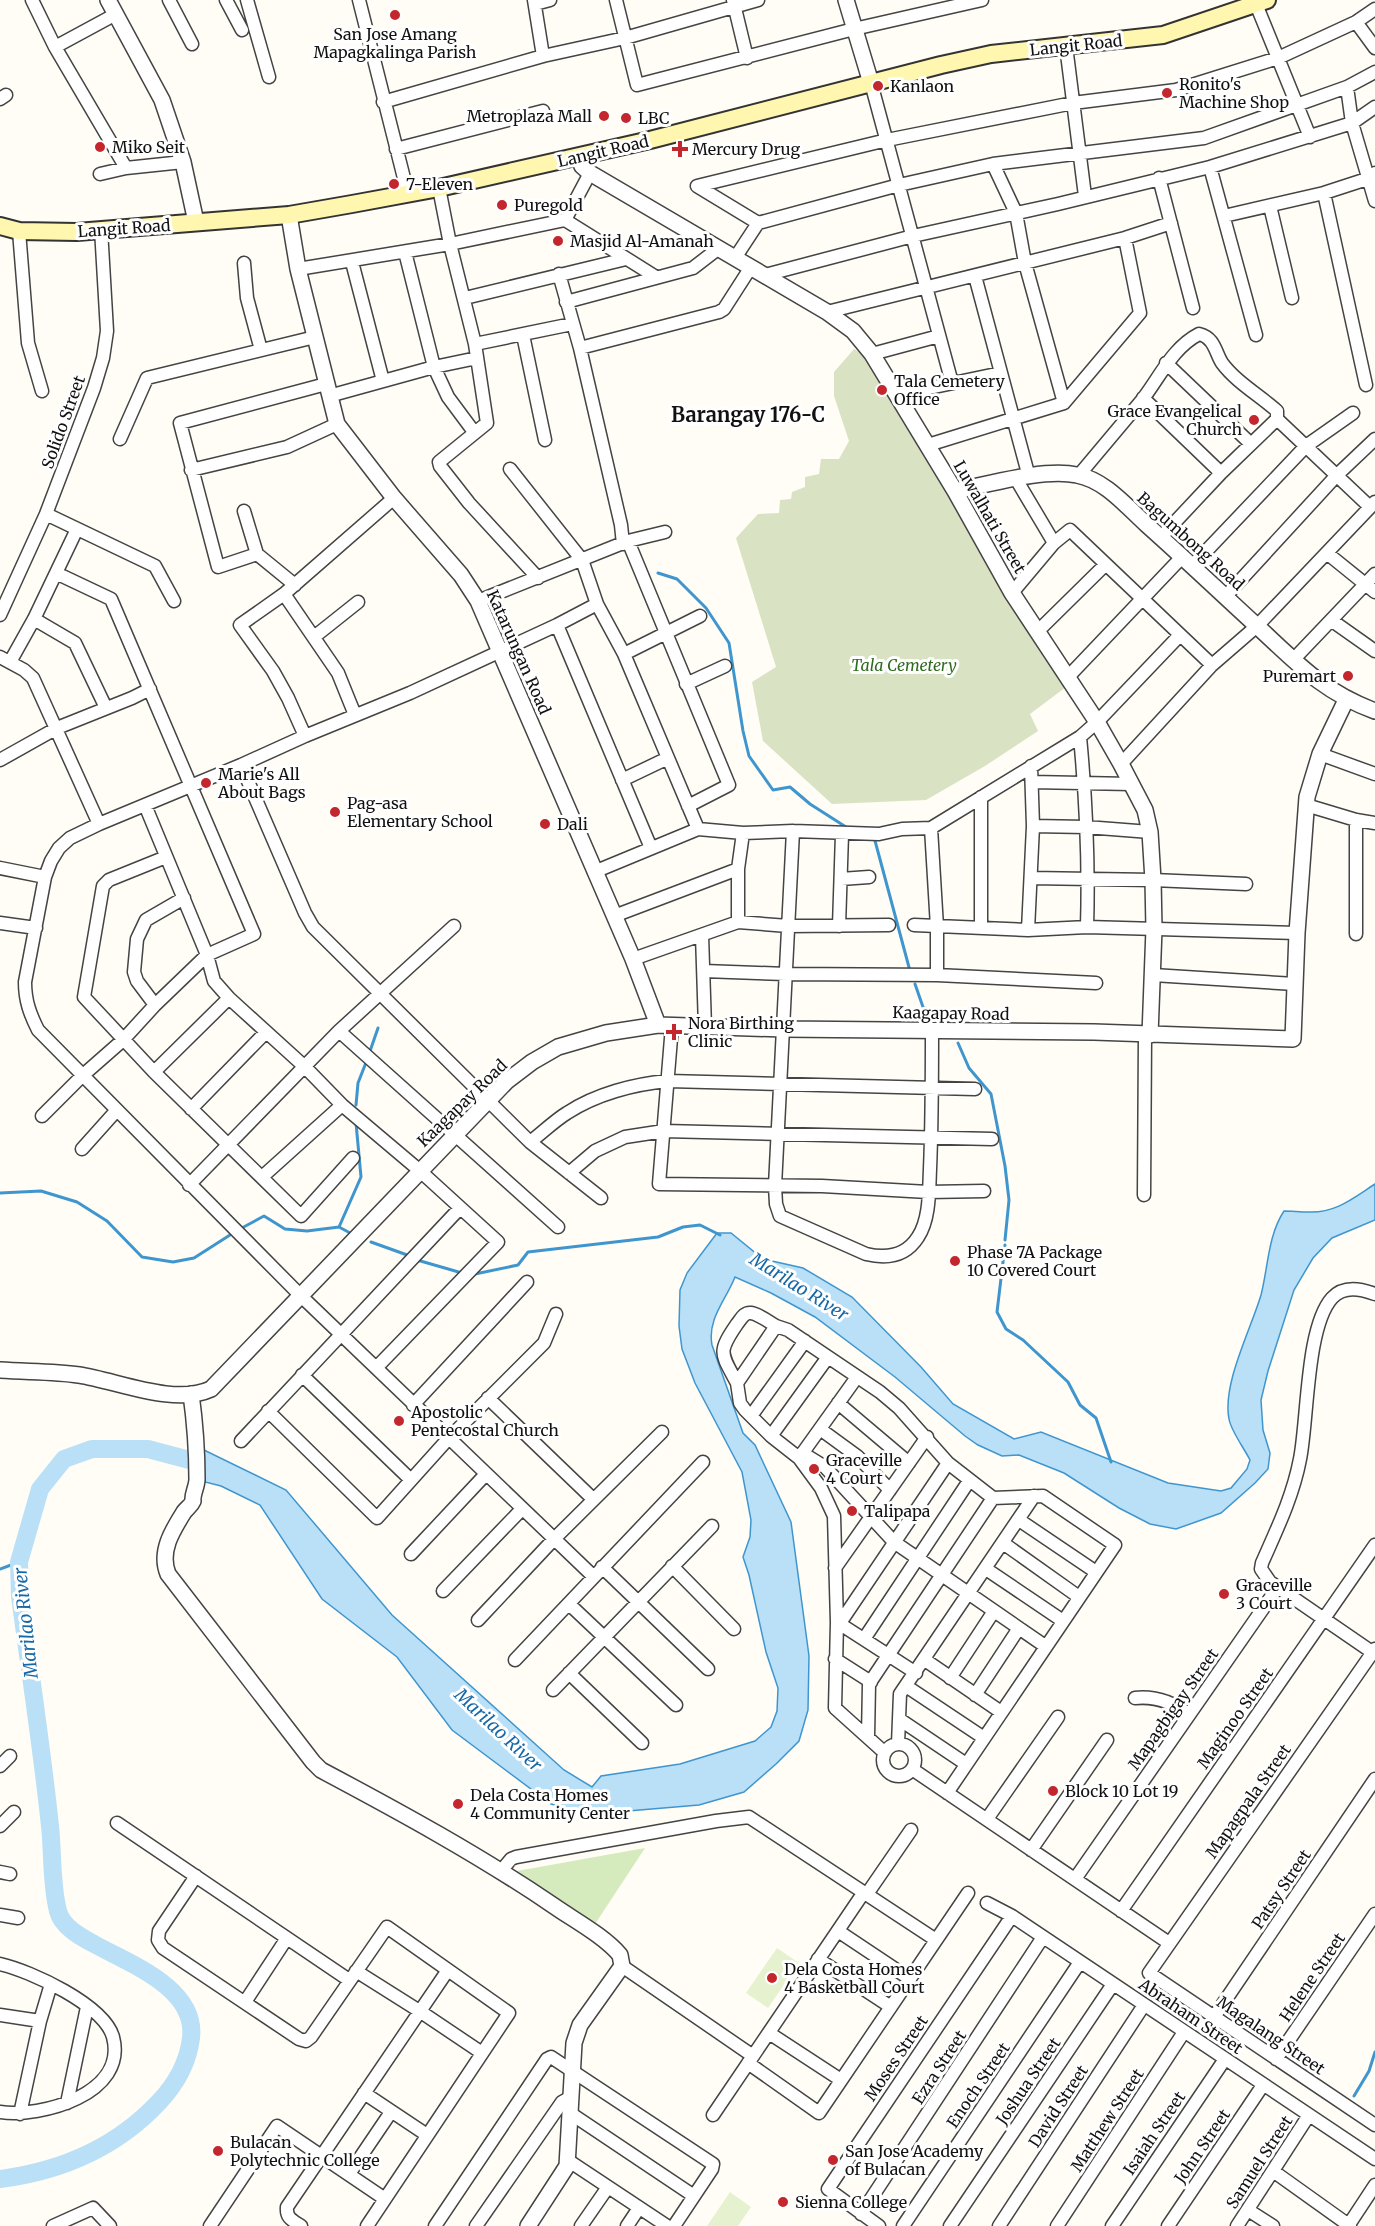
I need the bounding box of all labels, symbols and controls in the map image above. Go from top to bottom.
marker: San Jose Amang Mapagkalinga Parish [388,8,402,22]
place label: San Jose Amang Mapagkalinga Parish [314,24,477,62]
street label: Langit Road [1029,30,1124,60]
place label: Ronito's Machine Shop [1179,74,1289,112]
place label: Kanlaon [890,76,955,96]
marker: Kanlaon [871,79,885,93]
marker: Ronito's Machine Shop [1160,86,1174,100]
place label: Metroplaza Mall [466,106,592,126]
place label: LBC [638,108,669,128]
marker: Metroplaza Mall [597,109,611,123]
marker: LBC [619,111,633,125]
street label: Langit Road [555,131,651,171]
place label: Miko Seit [112,137,186,157]
place label: Mercury Drug [692,139,800,159]
marker: Miko Seit [93,140,107,154]
marker: Mercury Drug [673,142,687,156]
place label: 7-Eleven [406,174,474,194]
marker: 7-Eleven [387,177,401,191]
place label: Puregold [514,195,583,215]
marker: Puregold [495,198,509,212]
street label: Langit Road [77,215,171,241]
place label: Masjid Al-Amanah [570,231,714,251]
marker: Masjid Al-Amanah [551,234,565,248]
place label: Tala Cemetery Office [894,371,1005,409]
street label: Solido Street [37,372,89,471]
marker: Tala Cemetery Office [875,383,889,397]
place label: Grace Evangelical Church [1108,401,1242,439]
district label: Barangay 176-C [671,402,825,427]
marker: Grace Evangelical Church [1247,413,1261,427]
street label: Luwalhati Street [950,457,1031,578]
street label: Bagumbong Road [1133,488,1249,595]
street label: Katarungan Road [483,587,556,718]
park label: Tala Cemetery [851,655,957,675]
place label: Puremart [1263,666,1337,686]
marker: Puremart [1341,669,1355,683]
place label: Marie's All About Bags [217,764,306,802]
marker: Marie's All About Bags [199,776,213,790]
place label: Pag-asa Elementary School [347,793,493,831]
marker: Pag-asa Elementary School [328,805,342,819]
place label: Dali [557,814,588,834]
marker: Dali [538,817,552,831]
street label: Kaagapay Road [892,1002,1010,1024]
place label: Nora Birthing Clinic [688,1013,794,1051]
marker: Nora Birthing Clinic [665,1023,683,1041]
street label: Kaagapay Road [413,1055,511,1151]
place label: Phase 7A Package 10 Covered Court [967,1242,1102,1280]
water label: Marilao River [745,1247,853,1326]
marker: Phase 7A Package 10 Covered Court [948,1254,962,1268]
place label: Apostolic Pentecostal Church [410,1402,559,1440]
marker: Apostolic Pentecostal Church [392,1414,406,1428]
place label: Graceville 4 Court [826,1450,902,1488]
marker: Graceville 4 Court [807,1462,821,1476]
place label: Talipapa [864,1501,931,1521]
marker: Talipapa [845,1504,859,1518]
water label: Marilao River [8,1566,43,1681]
place label: Graceville 3 Court [1236,1575,1312,1613]
marker: Graceville 3 Court [1217,1587,1231,1601]
street label: Mapagbigay Street [1124,1644,1223,1774]
street label: Maginoo Street [1193,1663,1278,1772]
water label: Marilao River [449,1683,547,1777]
street label: Mapagpala Street [1201,1740,1295,1862]
place label: Block 10 Lot 19 [1065,1781,1178,1801]
marker: Block 10 Lot 19 [1046,1784,1060,1798]
place label: Dela Costa Homes 4 Community Center [470,1785,630,1823]
marker: Dela Costa Homes 4 Community Center [451,1797,465,1811]
street label: Patsy Street [1247,1845,1315,1932]
street label: Helene Street [1275,1928,1349,2025]
place label: Dela Costa Homes 4 Basketball Court [784,1959,925,1997]
marker: Dela Costa Homes 4 Basketball Court [765,1971,779,1985]
street label: Abraham Street [1134,1973,1247,2058]
street label: Magalang Street [1213,1992,1329,2079]
street label: Moses Street [860,2011,932,2105]
street label: Ezra Street [908,2026,971,2108]
street label: Joshua Street [991,2033,1065,2129]
street label: Enoch Street [942,2038,1014,2131]
street label: David Street [1024,2061,1092,2151]
street label: Matthew Street [1066,2064,1148,2175]
street label: Isaiah Street [1119,2087,1190,2179]
street label: John Street [1169,2104,1235,2188]
street label: Samuel Street [1222,2111,1297,2212]
place label: Bulacan Polytechnic College [230,2132,380,2170]
place label: San Jose Academy of Bulacan [845,2141,984,2179]
marker: Bulacan Polytechnic College [211,2144,225,2158]
marker: San Jose Academy of Bulacan [826,2153,840,2167]
place label: Sienna College [795,2192,907,2212]
marker: Sienna College [776,2195,790,2209]

